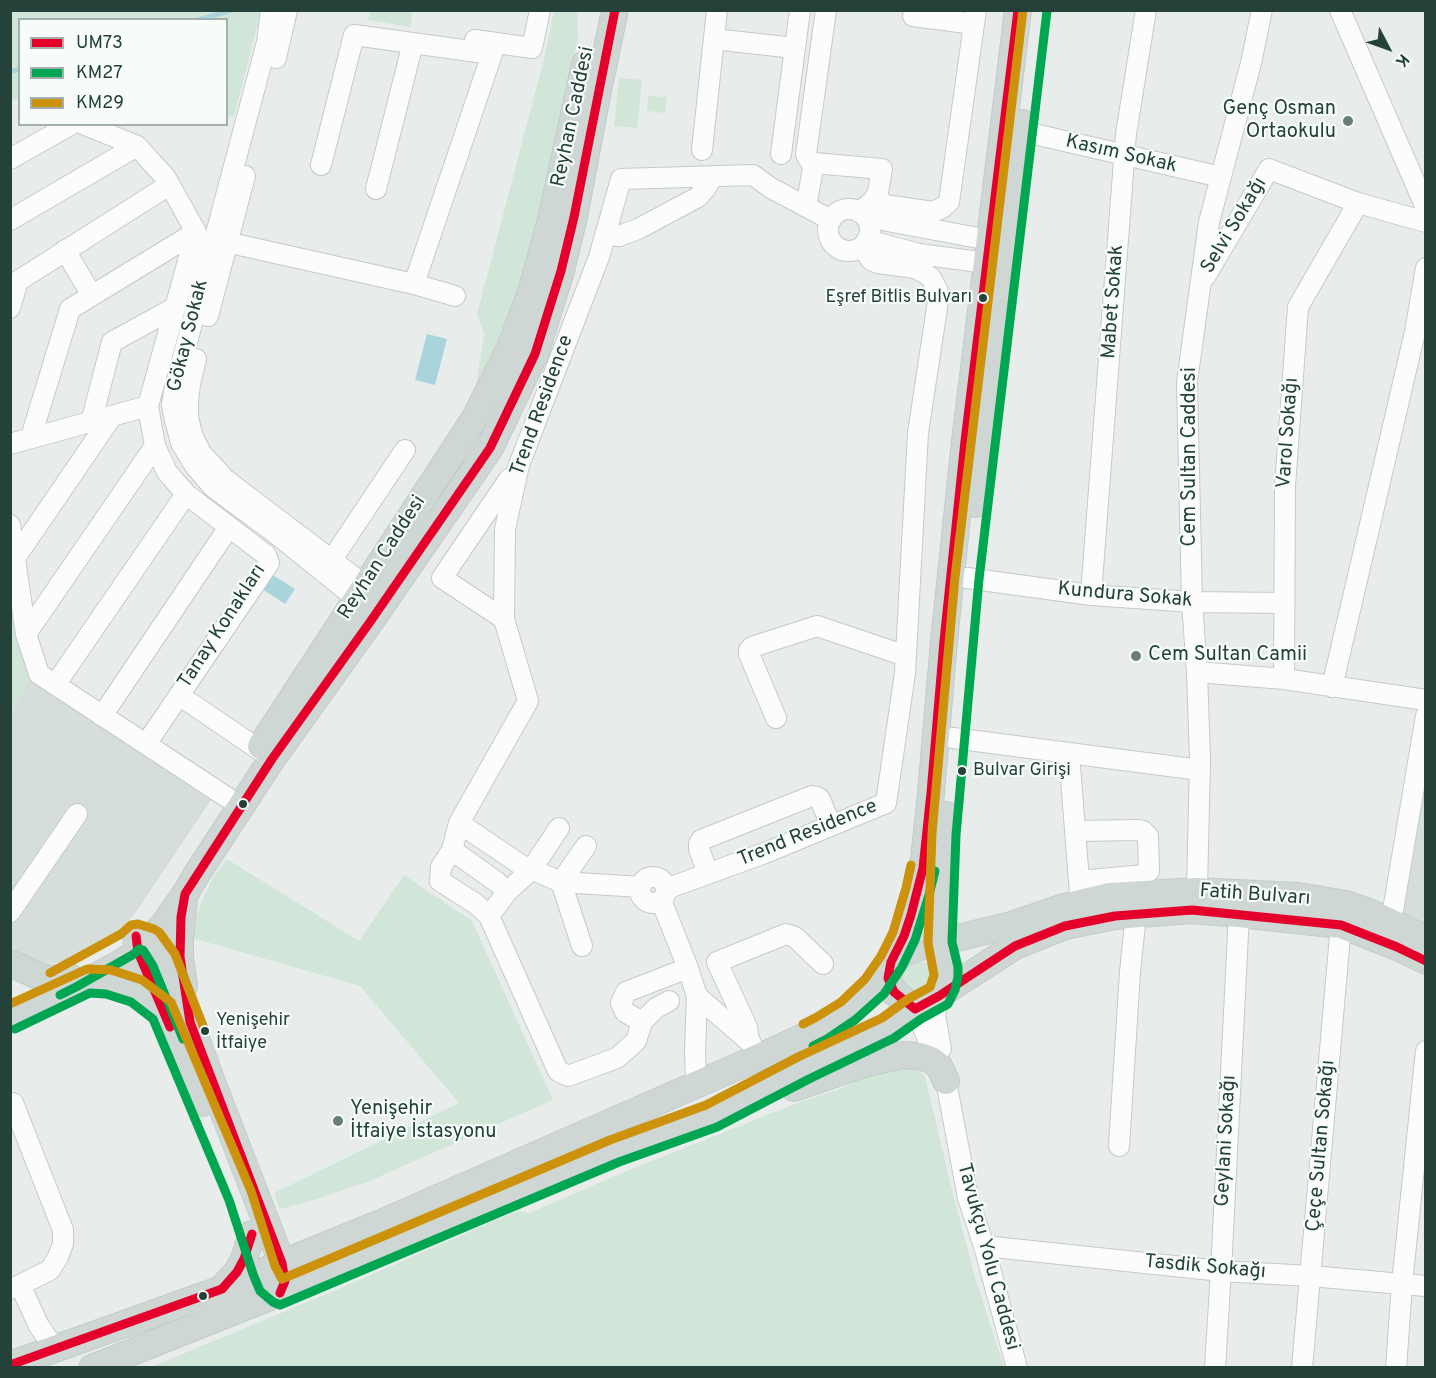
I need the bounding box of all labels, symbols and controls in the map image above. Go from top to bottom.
legend [18,18,228,126]
north arrow [1358,18,1418,78]
text: UM73 [76,32,123,55]
street label: Reyhan Caddesi [547,45,601,189]
text: K [1390,49,1413,71]
text: KM27 [76,62,123,85]
text: KM29 [76,92,124,115]
place label: Genç Osman Ortaokulu [1222,98,1336,145]
marker: Genç Osman Ortaokulu [1341,114,1355,128]
street label: Kasım Sokak [1063,131,1179,179]
street label: Selvi Sokağı [1197,174,1273,278]
street label: Mabet Sokak [1098,244,1130,360]
street label: Gökay Sokak [163,277,215,395]
place label: Eşref Bitlis Bulvarı [826,287,972,309]
marker: Eşref Bitlis Bulvarı [977,292,989,304]
street label: Trend Residence [506,332,580,480]
street label: Cem Sultan Caddesi [1179,367,1203,547]
street label: Varol Sokağı [1273,377,1305,489]
street label: Reyhan Caddesi [334,491,432,625]
street label: Tanay Konakları [174,560,272,694]
street label: Kundura Sokak [1057,578,1193,614]
place label: Cem Sultan Camii [1148,644,1307,668]
marker: Cem Sultan Camii [1129,649,1143,663]
place label: Bulvar Girişi [973,760,1071,782]
marker: Bulvar Girişi [956,765,968,777]
street label: Trend Residence [735,795,881,873]
unlabelled marker [237,798,249,810]
street label: Fatih Bulvarı [1199,880,1311,912]
place label: Yenişehir İtfaiye [216,1010,290,1052]
marker: Yenişehir İtfaiye [199,1025,211,1037]
street label: Çeçe Sultan Sokağı [1303,1059,1341,1233]
street label: Geylani Sokağı [1212,1074,1242,1208]
place label: Yenişehir İtfaiye İstasyonu [350,1098,497,1145]
marker: Yenişehir İtfaiye İstasyonu [331,1114,345,1128]
street label: Tavukçu Yolu Caddesi [950,1161,1024,1353]
street label: Tasdik Sokağı [1143,1251,1267,1285]
unlabelled marker [197,1290,209,1302]

